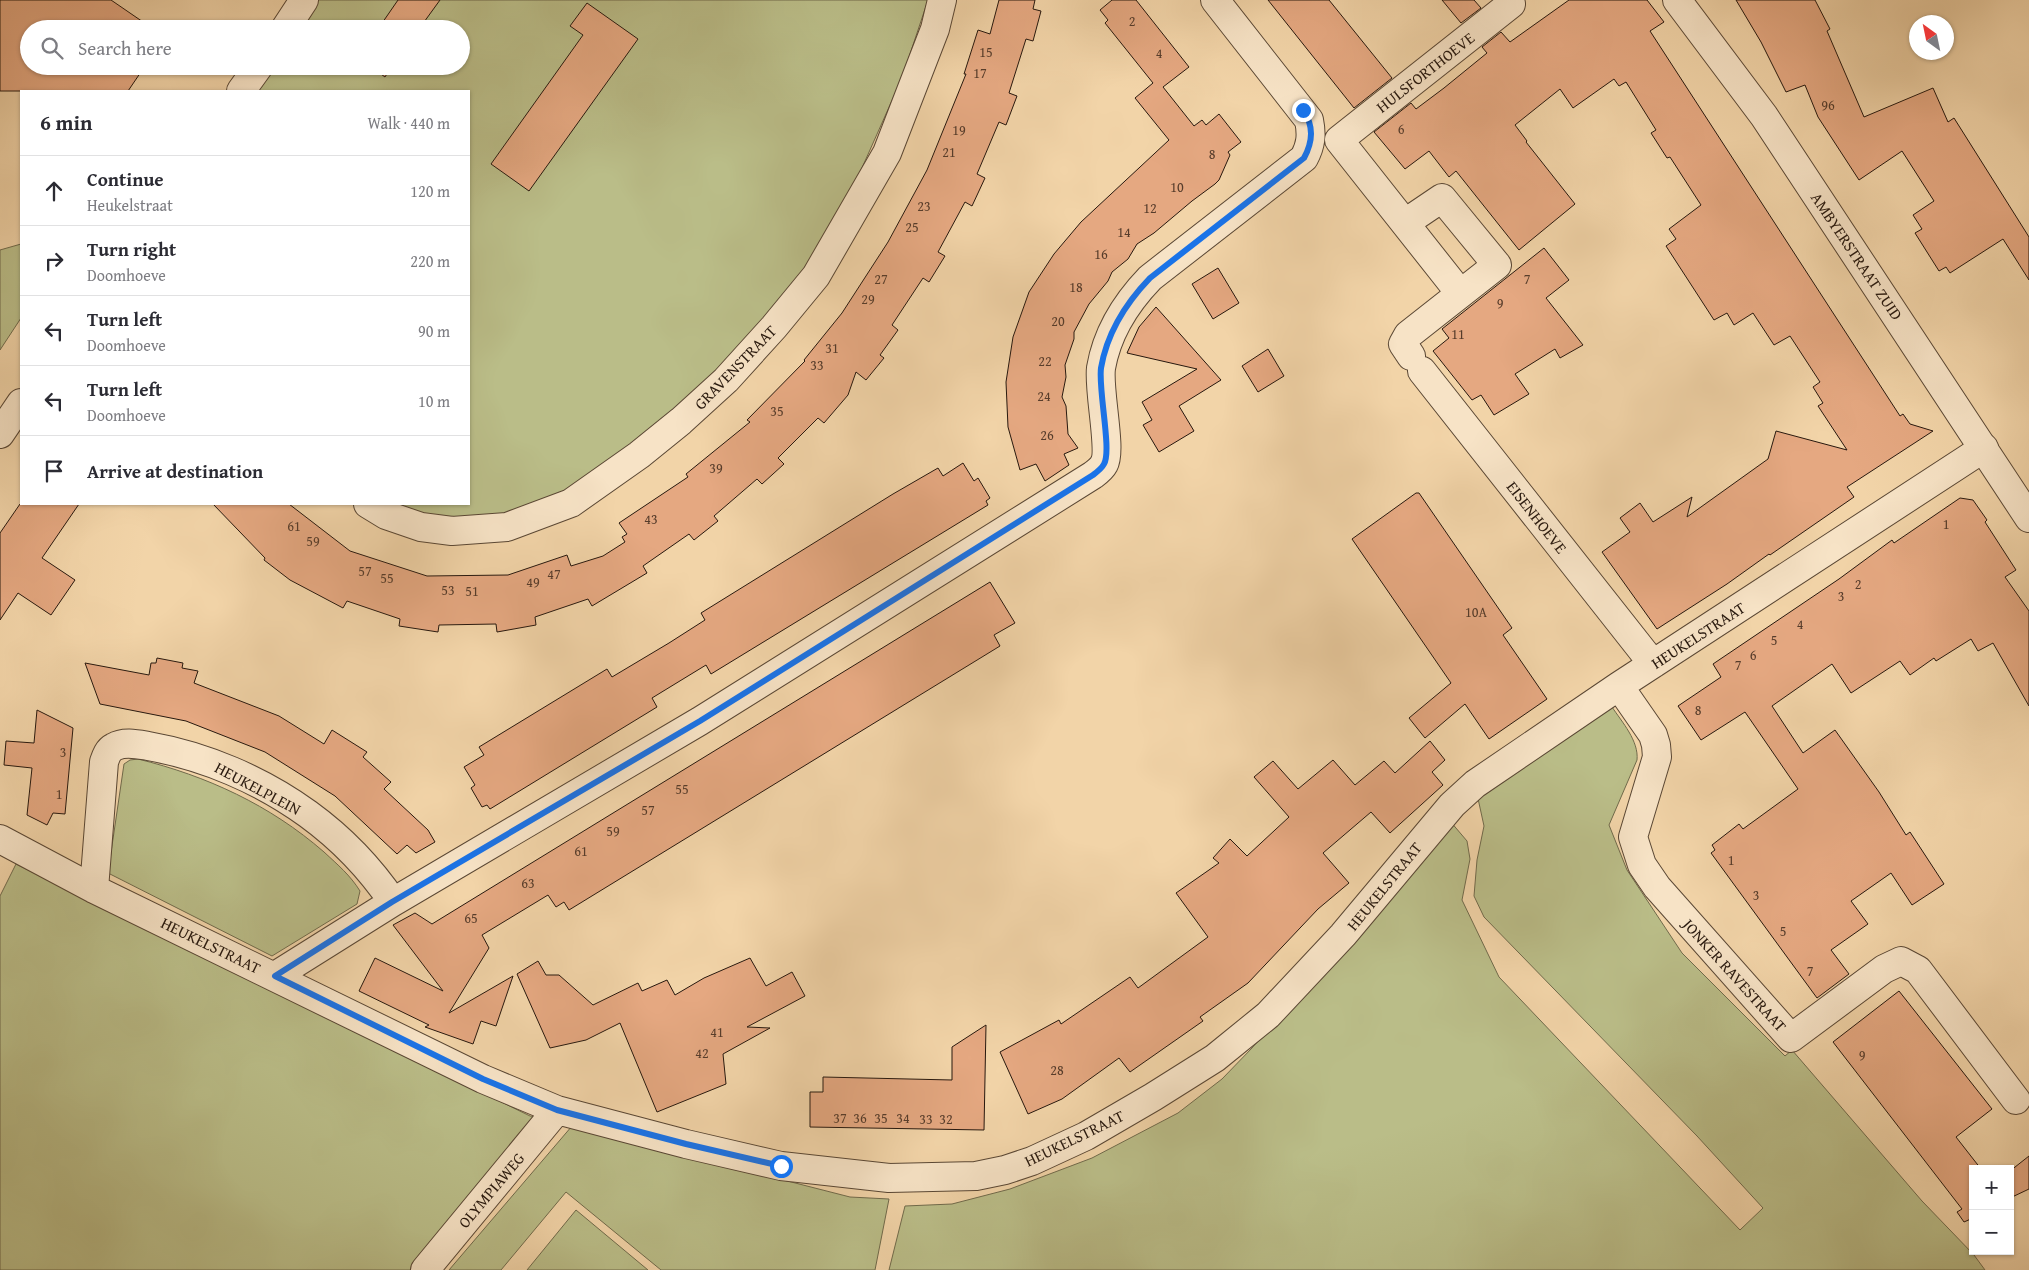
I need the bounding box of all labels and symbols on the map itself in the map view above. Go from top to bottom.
house number: 2 [1129,11,1135,31]
north arrow [1909,15,1954,60]
street label: HULSFORTHOEVE [1371,26,1479,118]
house number: 15 [979,42,993,62]
house number: 4 [1156,43,1163,63]
house number: 17 [973,63,987,83]
house number: 96 [1821,95,1835,115]
route end [1292,99,1315,122]
house number: 6 [1398,119,1405,139]
house number: 19 [952,120,966,140]
house number: 21 [942,142,956,162]
house number: 8 [1209,144,1216,164]
house number: 10 [1170,177,1184,197]
street label: AMBYERSTRAAT ZUID [1805,187,1909,325]
house number: 23 [917,196,931,216]
house number: 12 [1143,198,1157,218]
house number: 25 [905,217,919,237]
house number: 14 [1117,222,1131,242]
house number: 16 [1094,244,1108,264]
house number: 27 [874,269,888,289]
house number: 7 [1524,269,1531,289]
house number: 18 [1069,277,1083,297]
house number: 29 [861,289,875,309]
house number: 9 [1497,293,1504,313]
house number: 20 [1051,311,1065,331]
street label: GRAVENSTRAAT [688,319,782,415]
house number: 11 [1451,324,1465,344]
house number: 31 [825,338,839,358]
house number: 22 [1038,351,1052,371]
house number: 33 [810,355,824,375]
house number: 24 [1037,386,1051,406]
house number: 35 [770,401,784,421]
house number: 26 [1040,425,1054,445]
house number: 39 [709,458,723,478]
street label: EISENHOEVE [1501,476,1573,558]
house number: 43 [644,509,658,529]
house number: 1 [1943,514,1949,534]
house number: 61 [287,516,301,536]
house number: 59 [306,531,320,551]
house number: 57 [358,561,372,581]
house number: 47 [547,564,561,584]
house number: 55 [380,568,394,588]
house number: 49 [526,572,540,592]
house number: 2 [1855,574,1861,594]
house number: 53 [441,580,455,600]
house number: 51 [465,581,479,601]
house number: 3 [1838,586,1844,606]
street label: HEUKELSTRAAT [1646,595,1750,675]
house number: 10A [1465,602,1487,622]
house number: 4 [1797,614,1804,634]
house number: 5 [1771,630,1777,650]
house number: 6 [1750,645,1757,665]
house number: 7 [1735,655,1742,675]
house number: 8 [1695,700,1702,720]
house number: 3 [60,742,66,762]
street label: HEUKELPLEIN [211,755,306,821]
house number: 55 [675,779,689,799]
house number: 1 [56,784,62,804]
house number: 57 [641,800,655,820]
house number: 59 [606,821,620,841]
street label: HEUKELSTRAAT [1341,836,1427,936]
house number: 61 [574,841,588,861]
house number: 1 [1728,850,1734,870]
house number: 63 [521,873,535,893]
house number: 3 [1753,885,1759,905]
house number: 65 [464,908,478,928]
street label: HEUKELSTRAAT [157,910,265,980]
street label: JONKER RAVESTRAAT [1676,911,1793,1037]
house number: 5 [1780,921,1786,941]
house number: 7 [1807,961,1814,981]
house number: 41 [710,1022,724,1042]
house number: 42 [695,1043,709,1063]
house number: 9 [1859,1045,1866,1065]
house number: 28 [1050,1060,1064,1080]
street label: HEUKELSTRAAT [1020,1103,1128,1173]
house number: 37 [833,1108,847,1128]
house number: 36 [853,1108,867,1128]
house number: 35 [874,1108,888,1128]
house number: 34 [896,1108,910,1128]
house number: 33 [919,1109,933,1129]
house number: 32 [939,1109,953,1129]
street label: OLYMPIAWEG [452,1146,530,1233]
route start [770,1155,793,1178]

